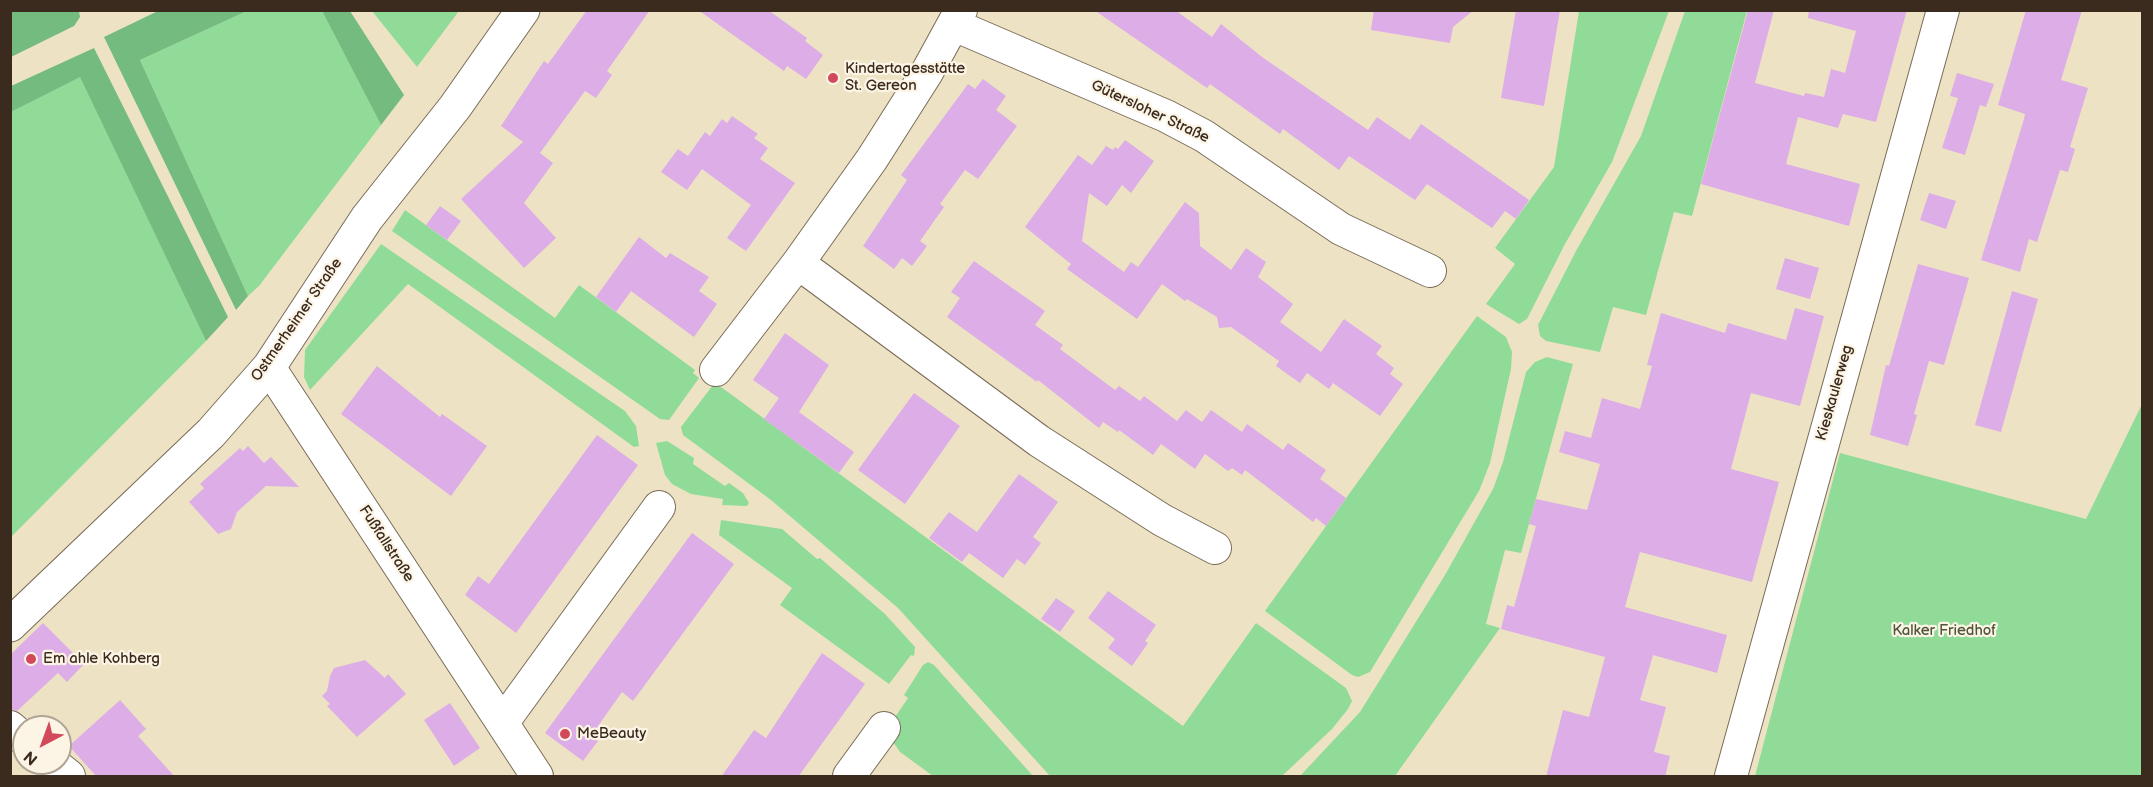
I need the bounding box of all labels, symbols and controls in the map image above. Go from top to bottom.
place label: Kindertagesstätte St. Gereon [845,60,965,95]
marker: Kindertagesstätte St. Gereon [826,71,840,85]
street label: Gütersloher Straße [1088,77,1212,147]
street label: Ostmerheimer Straße [248,255,346,385]
street label: Kieskaulerweg [1813,343,1857,443]
street label: Fußfallstraße [355,502,417,586]
park label: Kalker Friedhof [1892,622,1996,640]
place label: Em ahle Kohberg [43,650,160,668]
marker: Em ahle Kohberg [24,652,38,666]
north arrow [12,715,72,775]
place label: MeBeauty [577,725,646,743]
marker: MeBeauty [558,727,572,741]
text: N [20,746,42,769]

